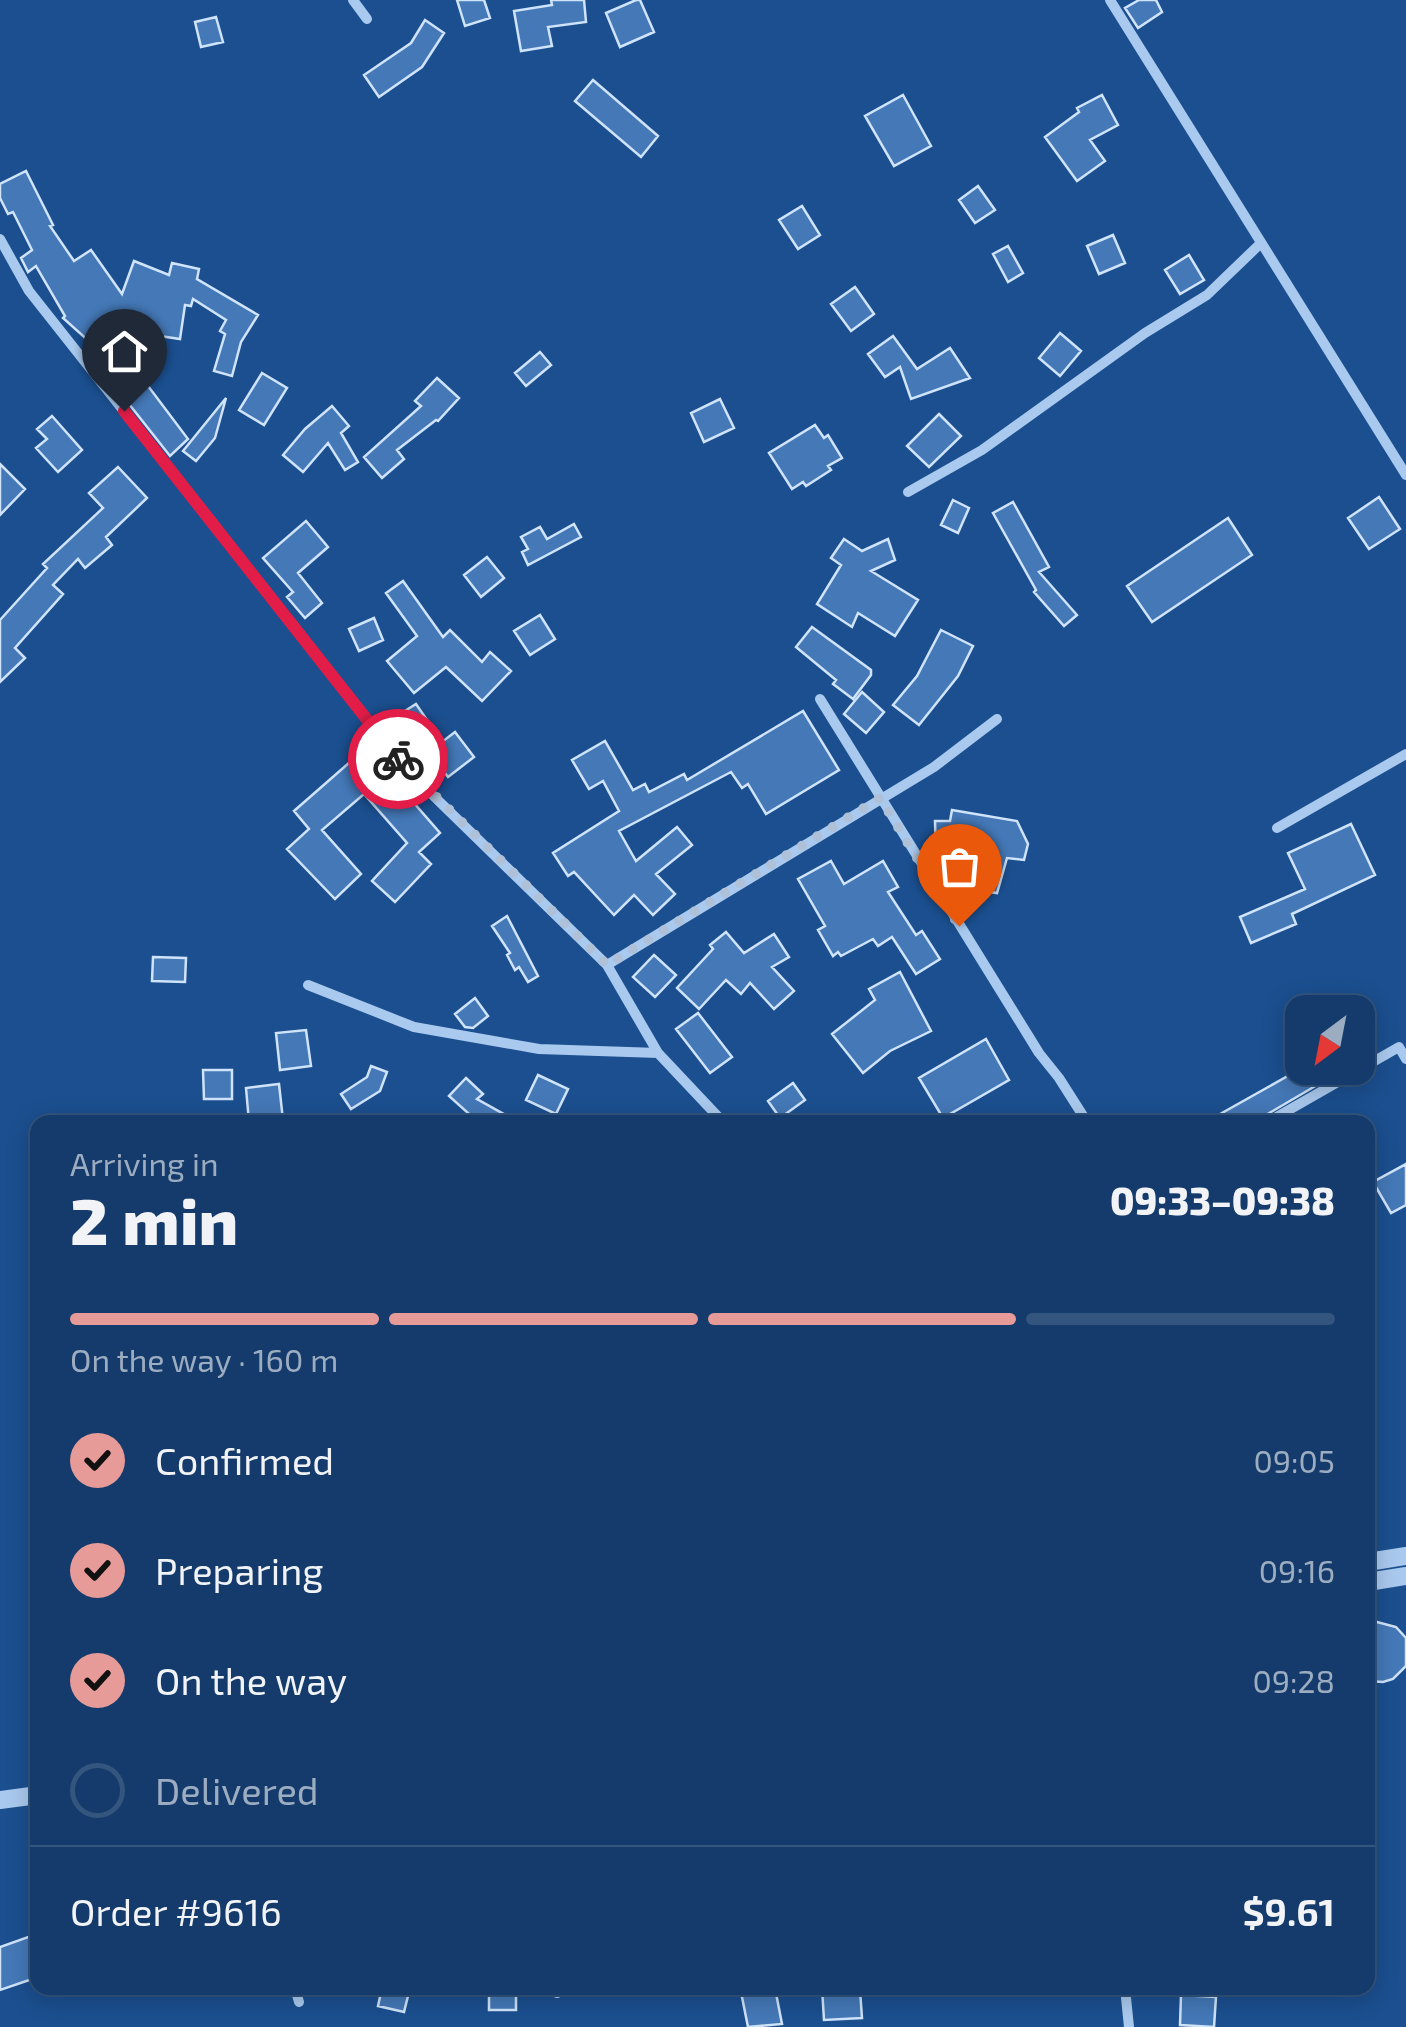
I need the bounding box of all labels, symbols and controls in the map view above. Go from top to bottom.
pin [82,309,167,412]
icon: home [97,324,152,379]
courier [348,709,448,809]
icon: bike [371,732,426,787]
pin [917,824,1002,927]
icon: bag [932,839,987,894]
north arrow [1285,995,1375,1085]
map controls [1285,995,1375,1085]
text: Arriving in [70,1144,219,1182]
text: 09:33–09:38 [1110,1177,1335,1223]
text: 2 min [70,1180,238,1258]
text: On the way · 160 m [70,1340,338,1378]
icon: check [70,1433,125,1488]
text: Confirmed [155,1437,334,1483]
text: 09:05 [1253,1441,1335,1479]
icon: check [70,1543,125,1598]
text: Preparing [155,1547,323,1593]
text: 09:16 [1259,1551,1335,1589]
icon: check [70,1653,125,1708]
text: On the way [155,1657,347,1703]
text: 09:28 [1252,1661,1335,1699]
text: Delivered [155,1767,319,1813]
text: Order #9616 [70,1888,282,1934]
text: $9.61 [1242,1888,1335,1934]

